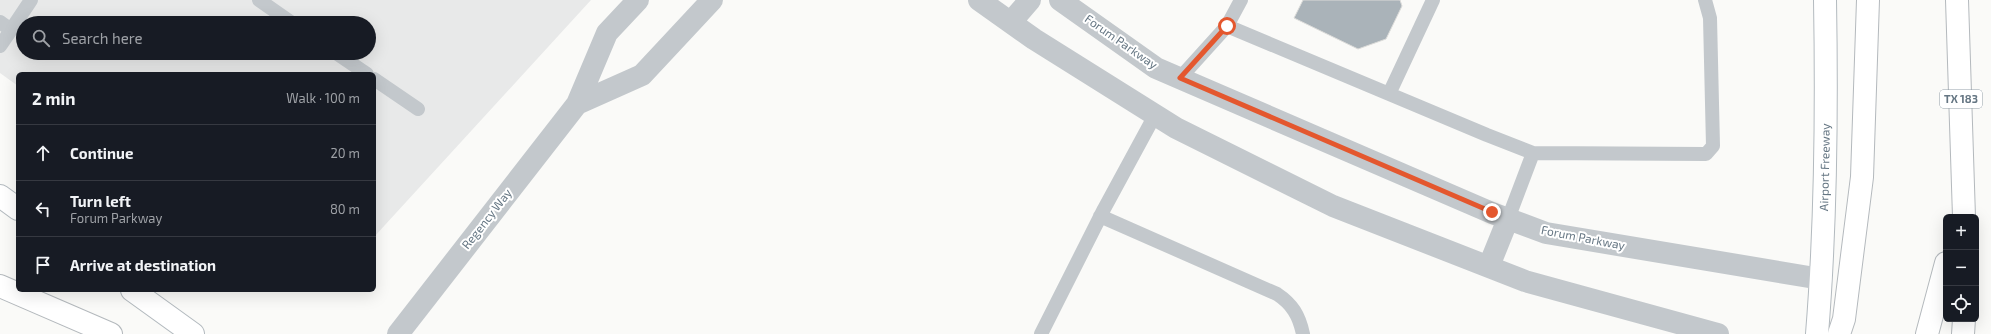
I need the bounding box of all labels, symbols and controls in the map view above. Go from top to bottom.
street label: Forum Parkway [1083,11,1161,72]
search box [16,16,376,60]
route start [1218,17,1236,35]
icon: search [30,27,52,49]
text: Search here [62,29,143,47]
text: 2 min [32,88,75,108]
text: Walk · 100 m [286,90,360,106]
road number: TX 183 [1940,90,1982,108]
street label: Airport Freeway [1816,123,1832,211]
icon: ahead [32,142,54,164]
text: Continue [70,144,133,162]
text: 20 m [331,145,360,161]
street label: Regency Way [458,185,514,251]
text: Turn left [70,192,131,210]
icon: left [32,198,54,220]
text: 80 m [330,201,360,217]
route end [1483,203,1501,221]
text: Forum Parkway [70,210,162,226]
map controls [1943,214,1979,322]
button: + [1943,214,1979,250]
street label: Forum Parkway [1540,222,1627,252]
button: − [1943,250,1979,286]
icon: arrive [32,254,54,276]
text: Arrive at destination [70,256,216,274]
button: locate [1943,286,1979,322]

